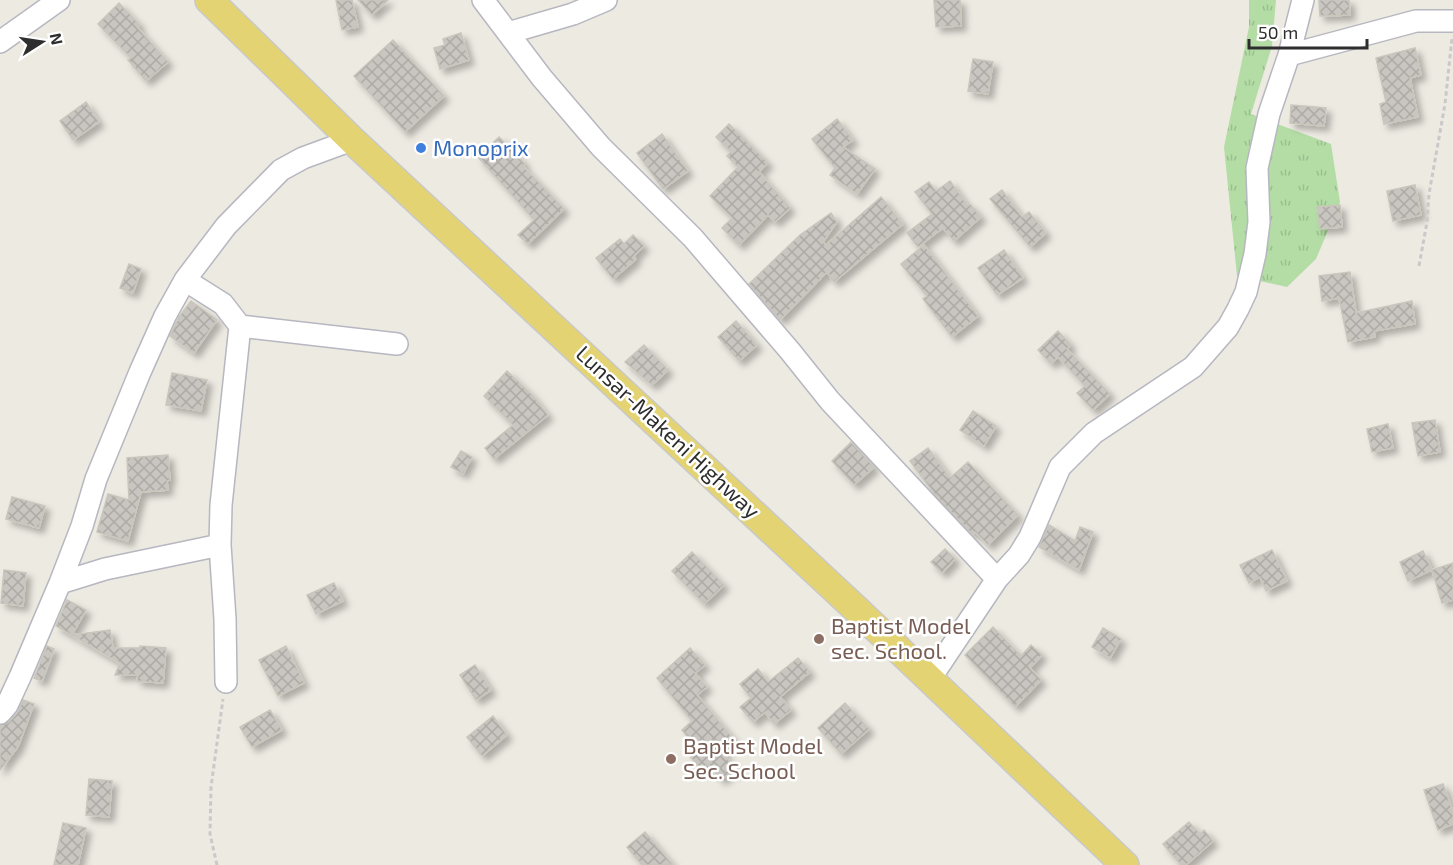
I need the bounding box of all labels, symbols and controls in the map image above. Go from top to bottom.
north arrow [12,12,72,72]
scale bar [1249,12,1368,50]
text: 50 m [1258,21,1298,43]
text: N [47,31,68,46]
place label: Monoprix [433,134,529,160]
marker: Monoprix [414,141,428,155]
street label: Lunsar-Makeni Highway [571,339,766,523]
place label: Baptist Model sec. School. [831,612,971,663]
marker: Baptist Model sec. School. [812,632,826,646]
place label: Baptist Model Sec. School [683,732,823,783]
marker: Baptist Model Sec. School [664,752,678,766]

